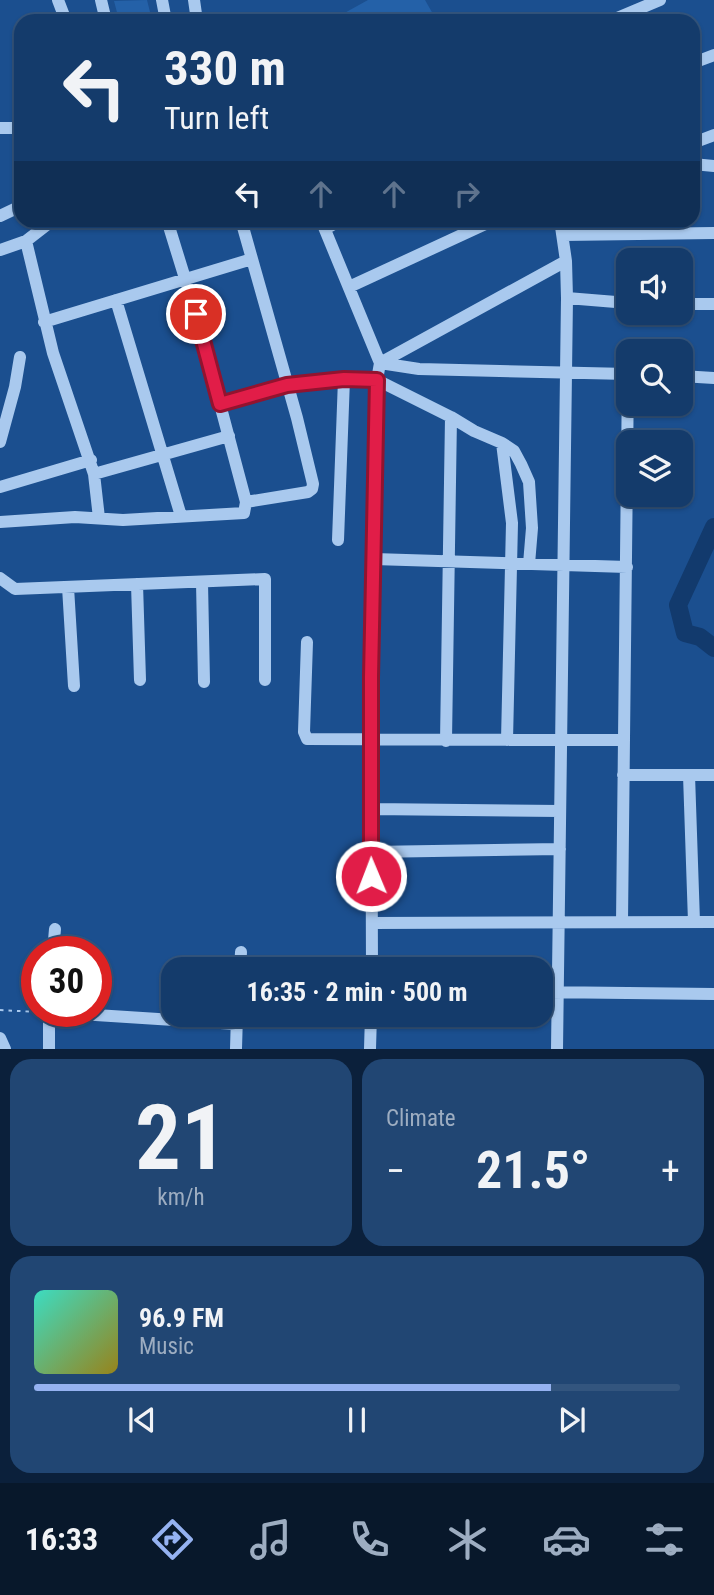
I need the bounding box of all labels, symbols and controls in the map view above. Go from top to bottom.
text: 330 m [164,40,286,97]
icon: left [49,42,140,133]
text: Turn left [164,99,269,137]
icon: left [229,175,267,213]
icon: ahead [302,175,340,213]
icon: ahead [375,175,413,213]
icon: right [448,175,486,213]
map controls [616,248,693,507]
button: sound [616,248,693,325]
pin [166,284,226,344]
icon: arrive [177,295,215,333]
button: search [616,339,693,416]
button: layers [616,430,693,507]
position arrow [334,839,408,913]
speed limit sign: 30 [21,936,112,1027]
text: 16:35 · 2 min · 500 m [247,977,467,1007]
text: 21 [135,1085,227,1191]
text: Climate [386,1105,456,1132]
text: 21.5° [476,1140,590,1201]
text: − [386,1149,405,1193]
text: + [661,1149,680,1193]
text: km/h [157,1184,205,1211]
text: 96.9 FM [139,1303,224,1333]
text: Music [139,1333,194,1360]
icon: previous [123,1401,161,1439]
icon: pause [338,1401,376,1439]
icon: next [553,1401,591,1439]
icon: directions [148,1515,197,1564]
icon: music [246,1515,295,1564]
icon: phone [345,1515,394,1564]
icon: climate [443,1515,492,1564]
icon: car [542,1515,591,1564]
icon: filters [640,1515,689,1564]
text: 16:33 [25,1520,98,1558]

